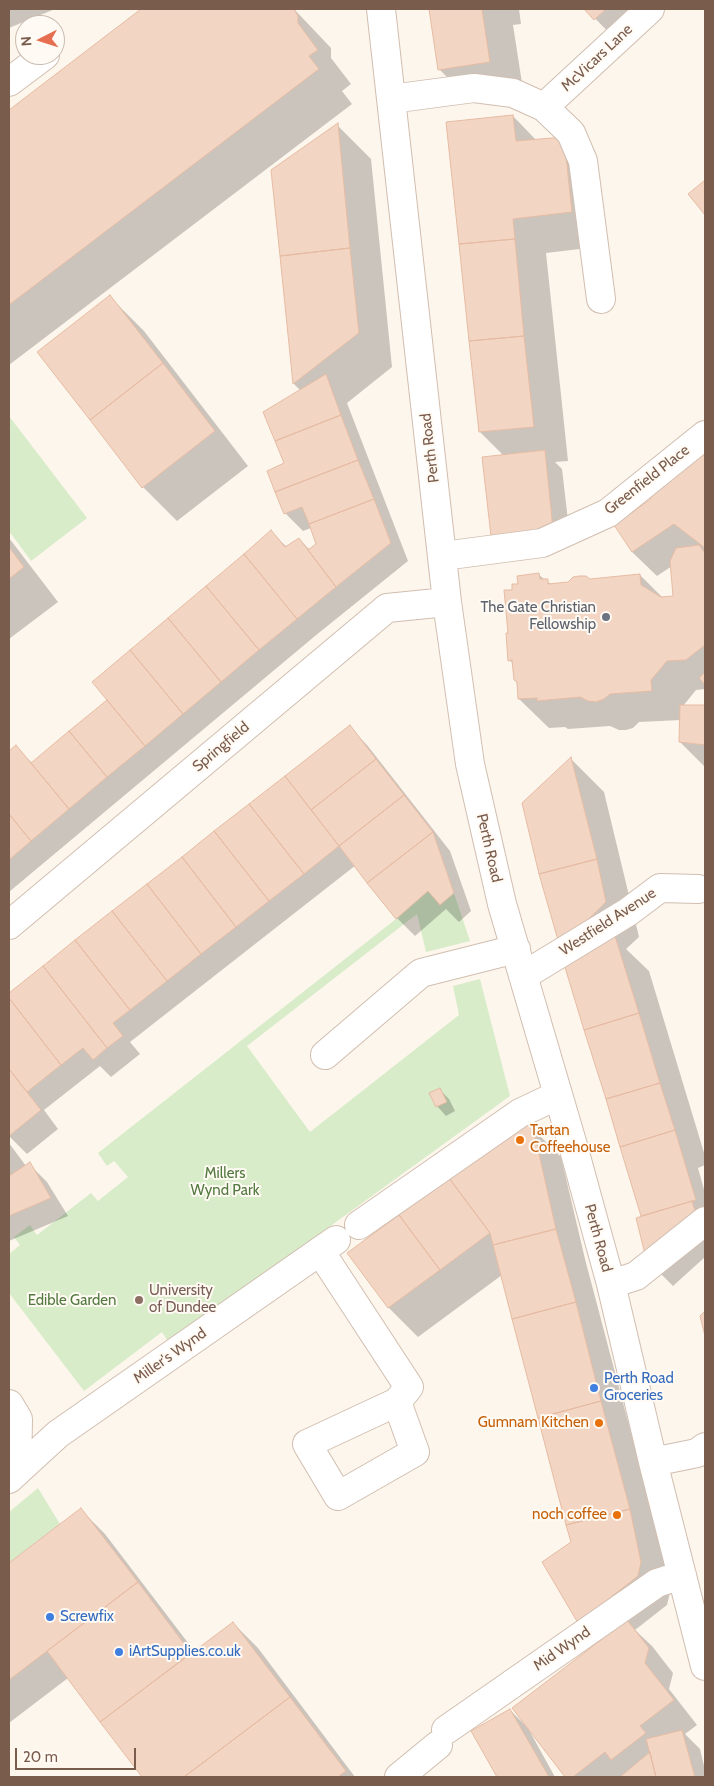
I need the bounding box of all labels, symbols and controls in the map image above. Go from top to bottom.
north arrow [15,15,65,65]
street label: McVicars Lane [558,21,636,95]
text: N [17,36,35,47]
street label: Perth Road [417,412,443,484]
street label: Greenfield Place [601,441,693,519]
place label: The Gate Christian Fellowship [480,599,596,634]
marker: The Gate Christian Fellowship [600,611,612,623]
street label: Springfield [189,718,253,776]
street label: Perth Road [472,812,506,884]
street label: Westfield Avenue [557,884,659,960]
place label: Tartan Coffeehouse [530,1122,610,1157]
marker: Tartan Coffeehouse [514,1134,526,1146]
park label: Millers Wynd Park [191,1165,259,1200]
street label: Perth Road [580,1202,616,1274]
place label: University of Dundee [149,1282,216,1317]
park label: Edible Garden [28,1292,116,1310]
marker: University of Dundee [133,1294,145,1306]
street label: Miller's Wynd [130,1324,210,1388]
place label: Perth Road Groceries [604,1370,674,1405]
marker: Perth Road Groceries [588,1382,600,1394]
place label: Gumnam Kitchen [478,1414,589,1432]
marker: Gumnam Kitchen [593,1417,605,1429]
place label: noch coffee [532,1506,607,1524]
marker: noch coffee [611,1509,623,1521]
place label: Screwfix [60,1608,114,1626]
marker: Screwfix [44,1611,56,1623]
street label: Mid Wynd [530,1623,594,1675]
place label: iArtSupplies.co.uk [129,1643,241,1661]
marker: iArtSupplies.co.uk [113,1646,125,1658]
scale bar [18,1738,139,1770]
text: 20 m [23,1748,58,1766]

